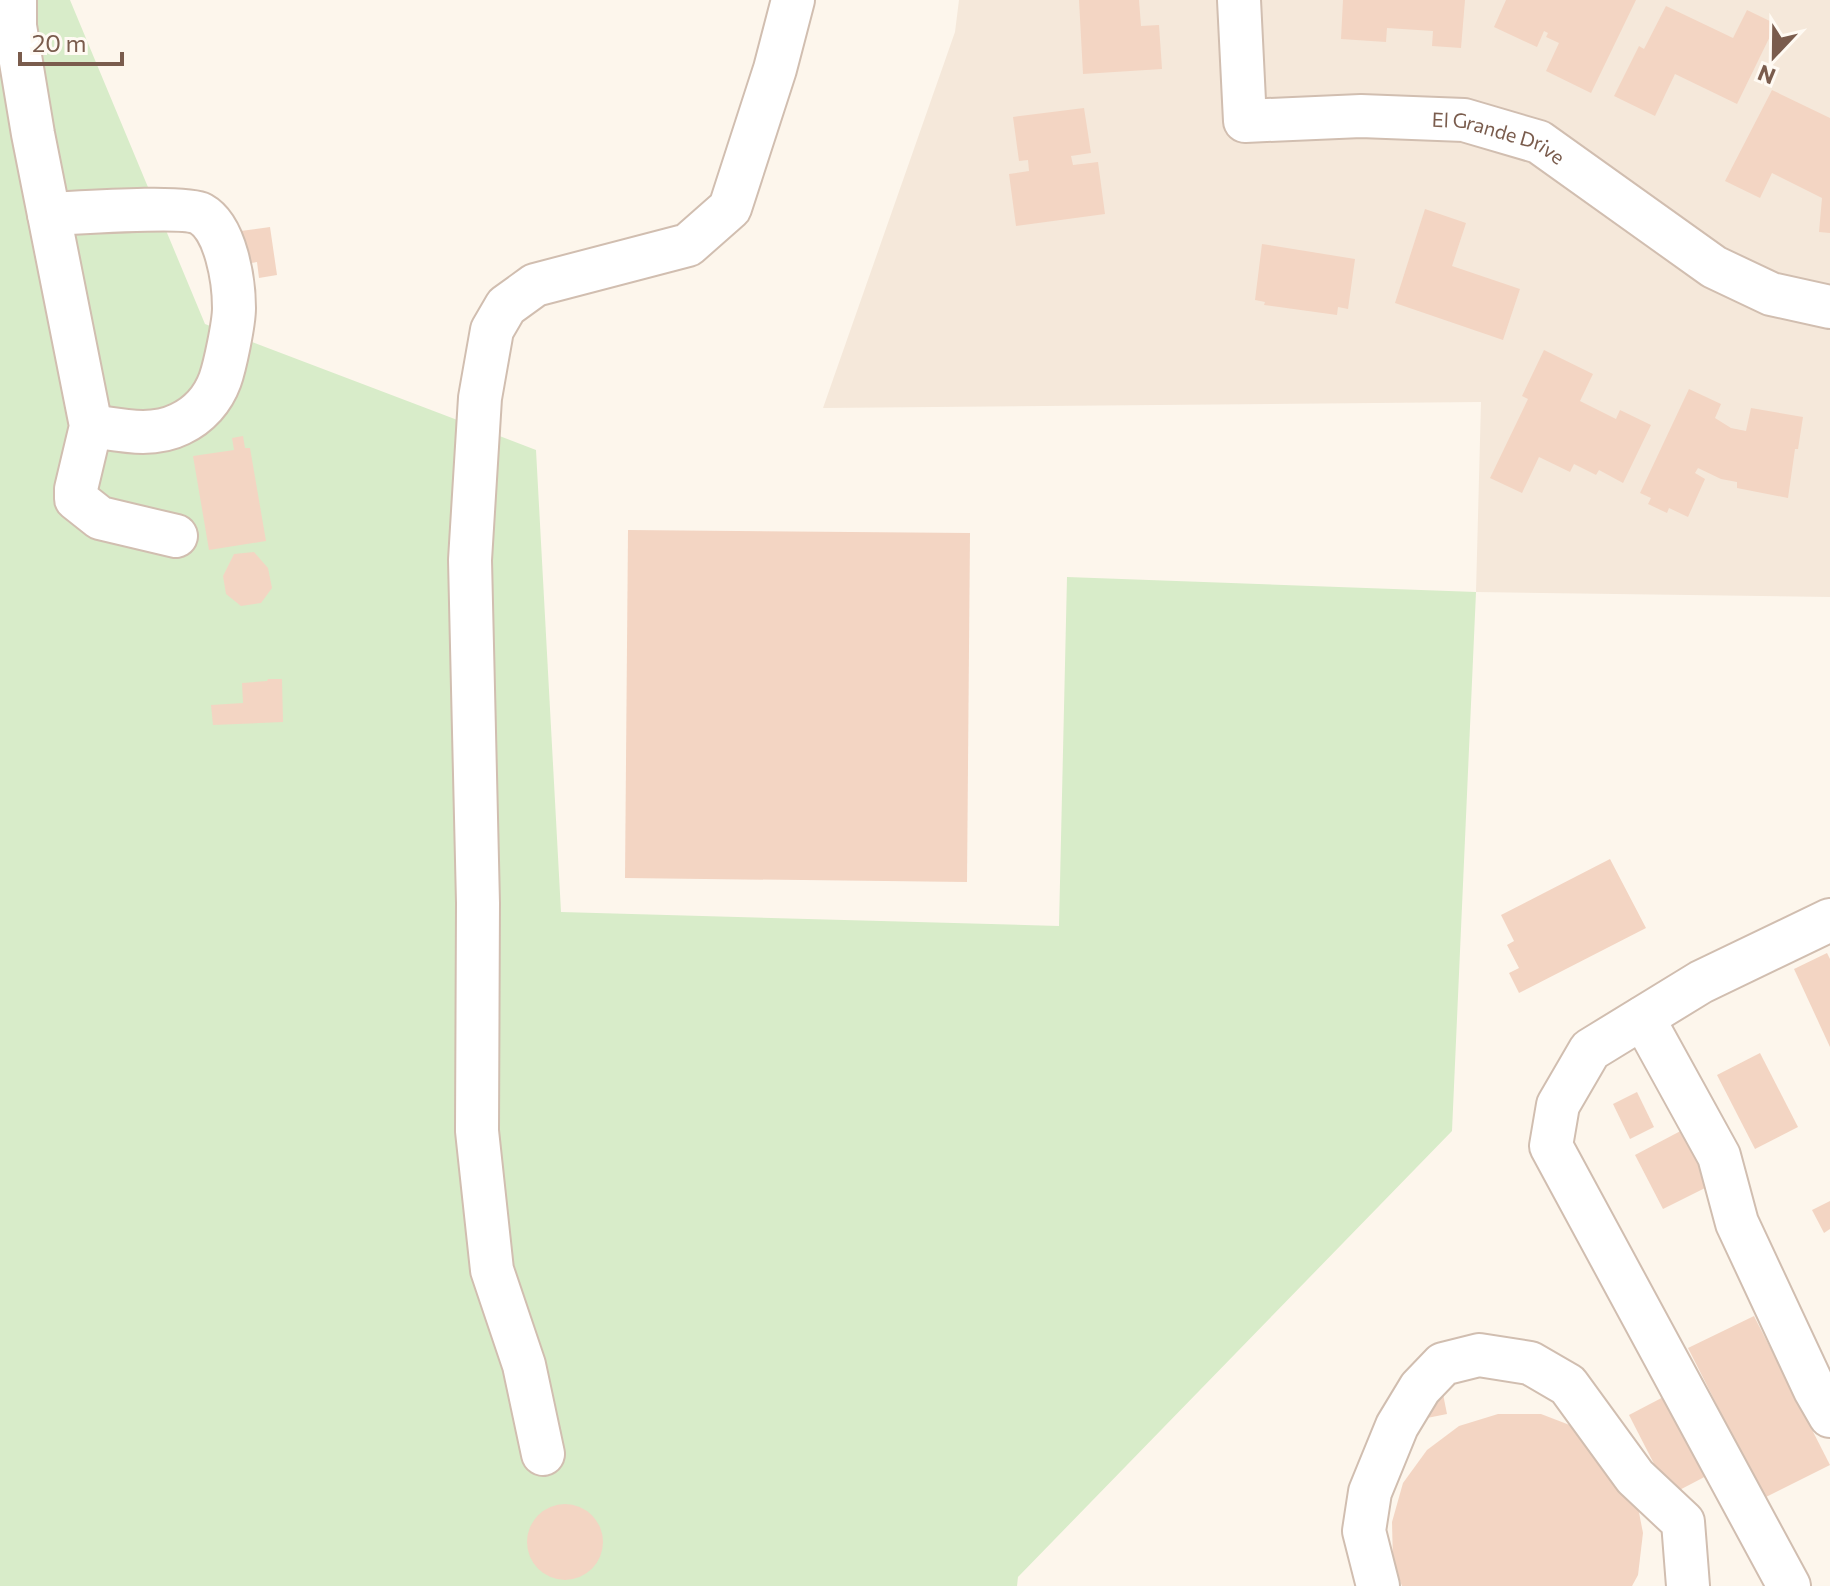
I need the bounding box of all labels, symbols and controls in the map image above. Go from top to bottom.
scale bar [20,16,122,66]
north arrow [1734,16,1814,96]
text: 20 m [32,28,86,57]
text: N [1754,59,1779,91]
street label: El Grande Drive [1431,107,1570,169]

